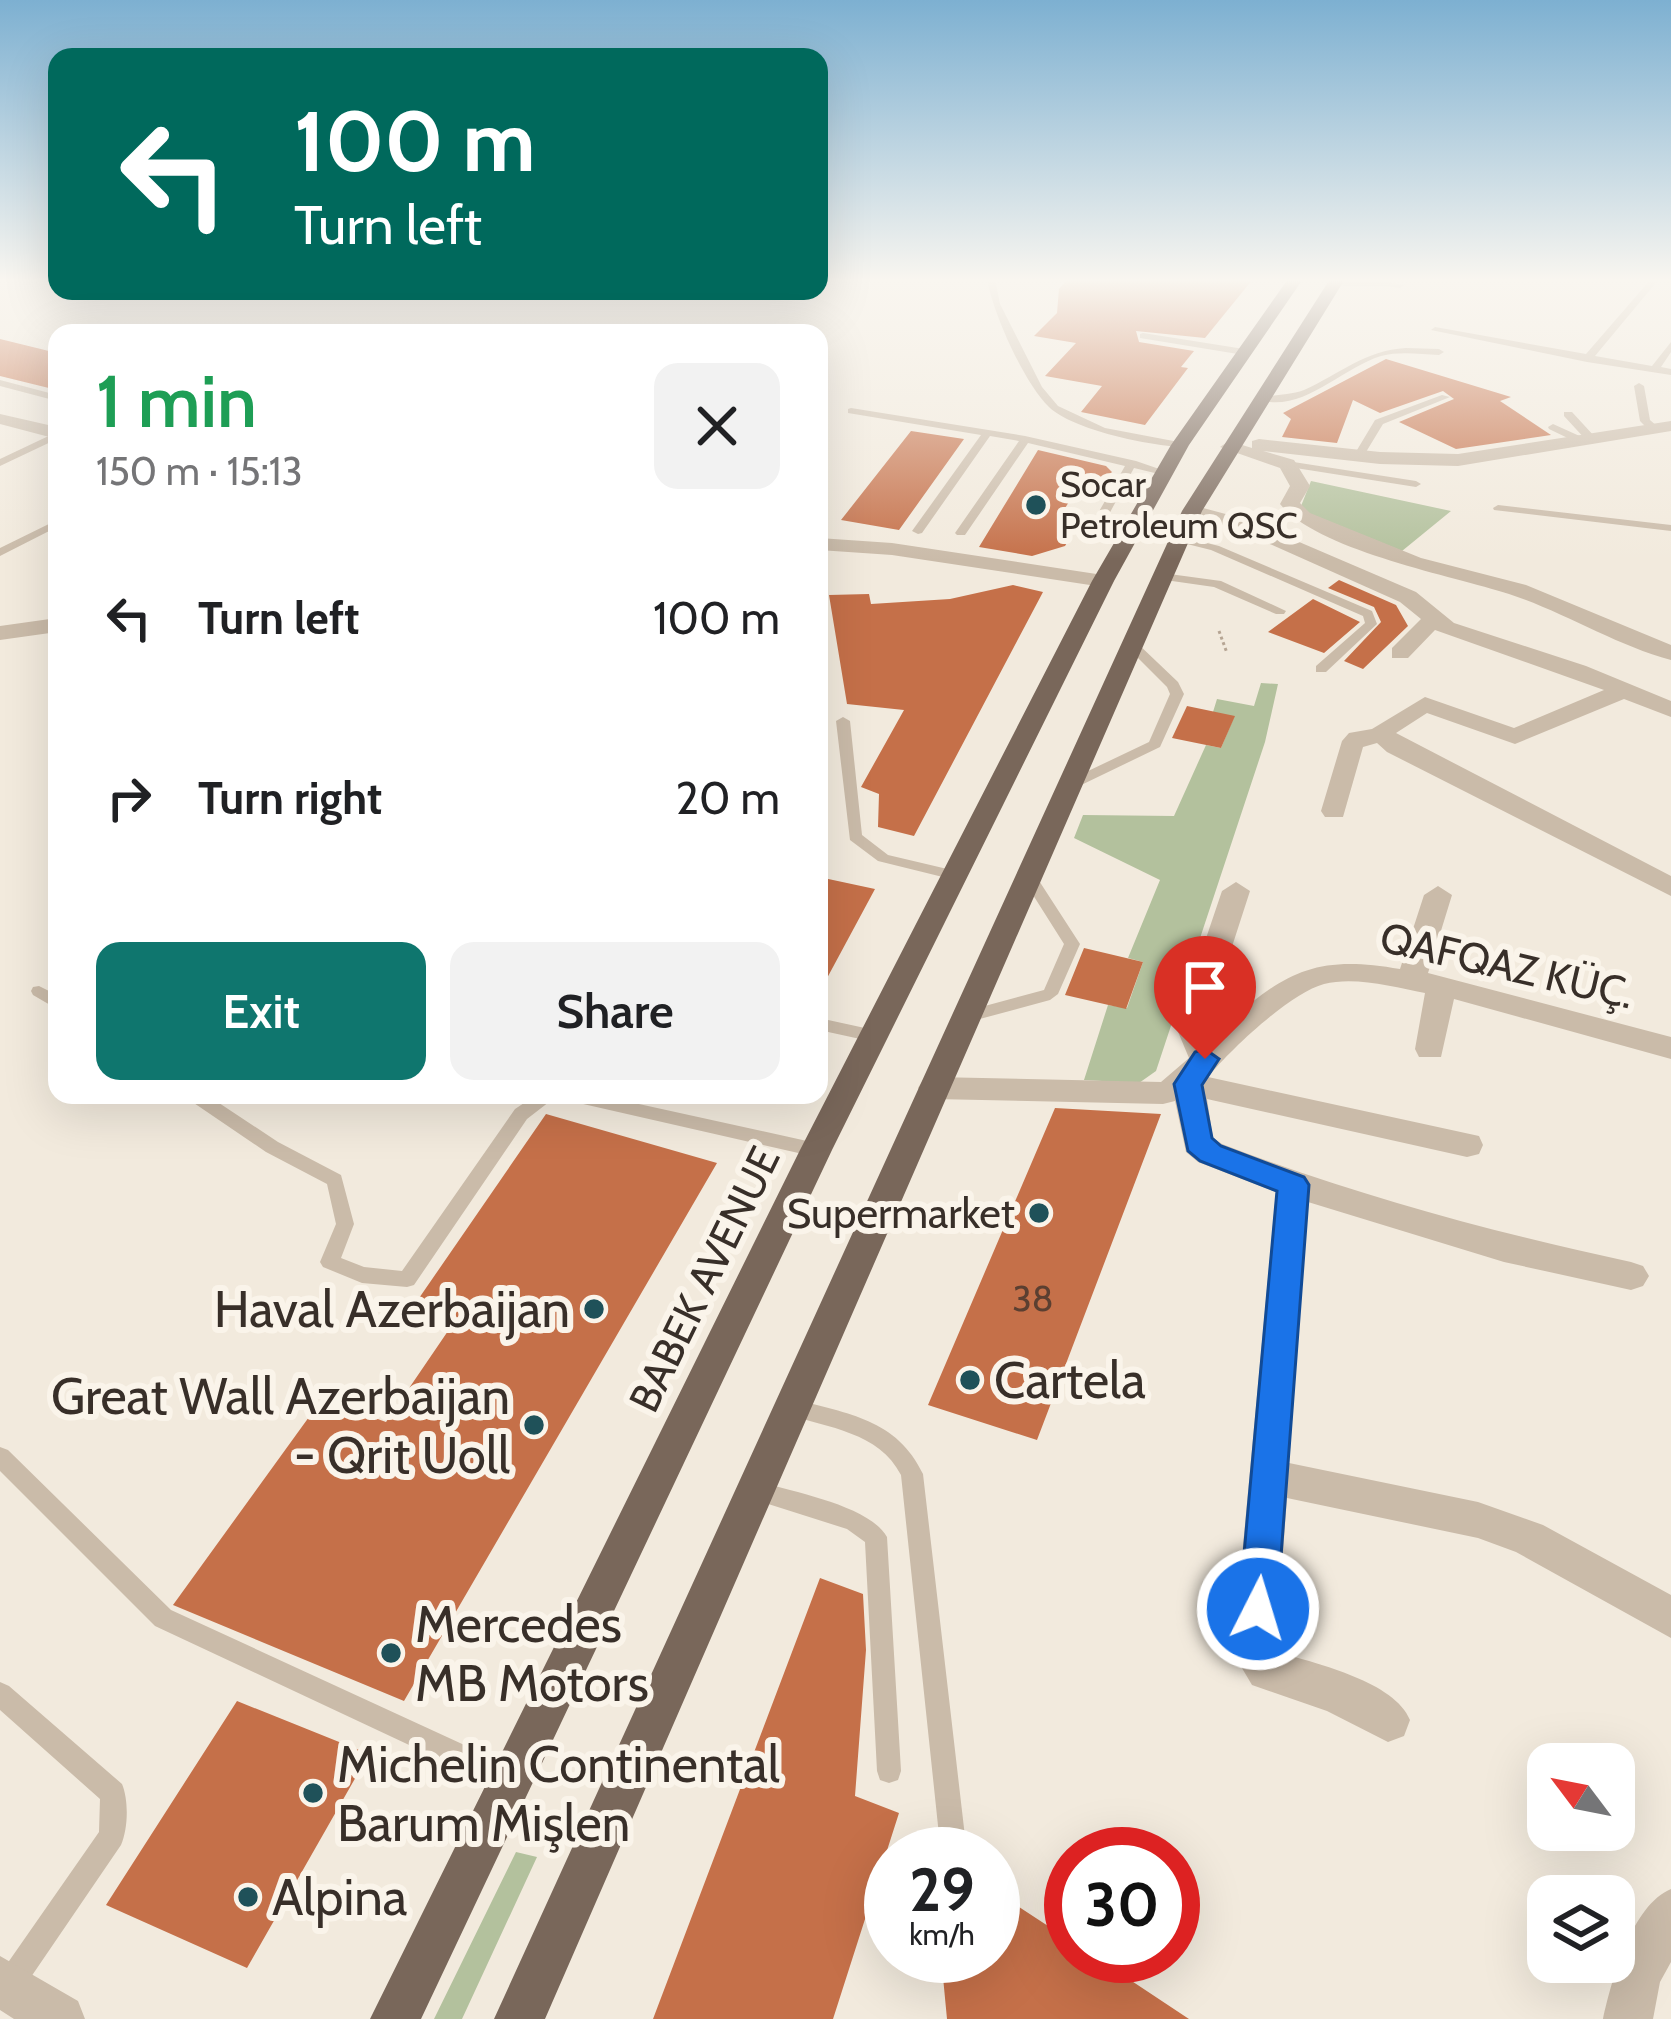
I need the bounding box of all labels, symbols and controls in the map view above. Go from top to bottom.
text: 100 m [294,90,536,192]
icon: left [96,96,252,252]
text: Turn left [294,192,482,258]
text: 1 min [96,358,257,445]
button: close [654,363,780,489]
text: 150 m · 15:13 [96,447,303,495]
place label: Socar Petroleum QSC [1060,462,1298,547]
marker: Socar Petroleum QSC [1023,492,1049,518]
icon: left [96,585,162,651]
text: Turn left [198,591,360,645]
text: 100 m [653,591,780,645]
icon: right [96,765,162,831]
text: Turn right [198,771,382,825]
text: 20 m [675,771,780,825]
street label: QAFQAZ KÜÇ. [1375,911,1639,1019]
pin [1154,936,1256,1059]
button: Exit [96,942,426,1080]
button: Share [450,942,780,1080]
icon: arrive [1172,954,1238,1020]
street label: BABEK AVENUE [617,1138,791,1420]
place label: Supermarket [787,1187,1015,1239]
marker: Supermarket [1026,1200,1052,1226]
house number: 38 [1012,1276,1054,1320]
place label: Haval Azerbaijan [214,1278,570,1341]
marker: Haval Azerbaijan [581,1296,607,1322]
place label: Cartela [994,1349,1146,1411]
place label: Great Wall Azerbaijan - Qrit Uoll [51,1365,510,1486]
marker: Cartela [957,1367,983,1393]
marker: Great Wall Azerbaijan - Qrit Uoll [521,1412,547,1438]
position arrow [1195,1546,1321,1672]
place label: Mercedes MB Motors [415,1593,649,1714]
marker: Mercedes MB Motors [378,1640,404,1666]
place label: Michelin Continental Barum Mişlen [337,1733,780,1854]
north arrow [1527,1743,1635,1851]
map controls [1527,1743,1635,1983]
marker: Michelin Continental Barum Mişlen [300,1780,326,1806]
speed limit sign: 30 [1044,1827,1200,1983]
text: 29 [909,1853,975,1926]
place label: Alpina [272,1866,408,1928]
button: layers [1527,1875,1635,1983]
marker: Alpina [235,1884,261,1910]
text: km/h [909,1916,975,1953]

